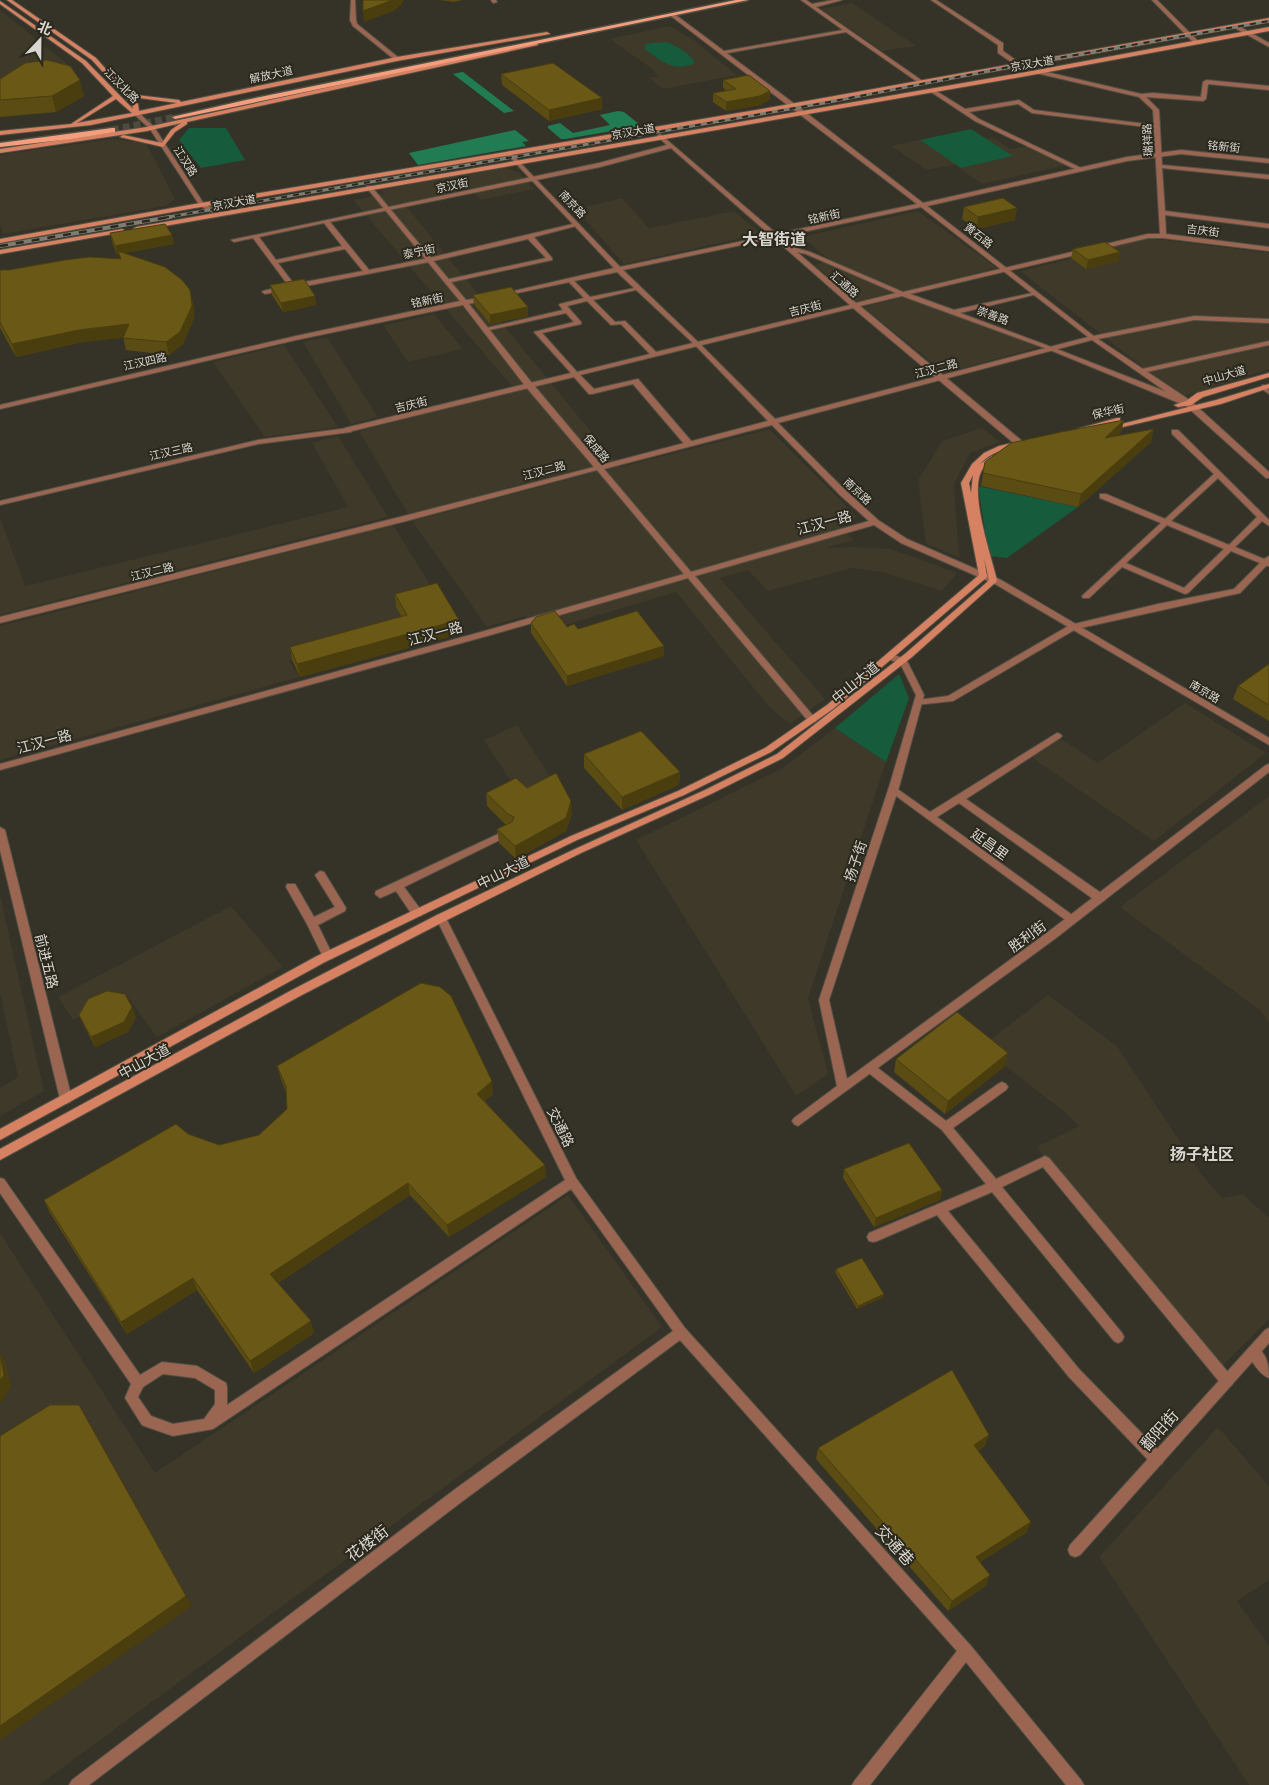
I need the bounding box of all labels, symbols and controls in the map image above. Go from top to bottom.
north arrow [15,15,65,65]
text: 北 [35,16,55,39]
street label: 京汉大道 [1009,52,1055,74]
street label: 解放大道 [248,62,294,86]
street label: 江汉北路 [101,64,143,106]
street label: 京汉大道 [610,120,656,142]
street label: 瑞祥路 [1139,123,1155,157]
street label: 铭新街 [1207,137,1241,155]
street label: 江汉路 [171,143,201,179]
street label: 京汉街 [434,174,470,196]
street label: 南京路 [556,187,590,221]
street label: 京汉大道 [211,191,257,213]
street label: 铭新街 [806,205,842,227]
street label: 黄石路 [961,219,997,251]
street label: 吉庆街 [1186,221,1220,239]
district label: 大智街道 [742,228,806,250]
street label: 泰宁街 [401,240,437,262]
street label: 汇通路 [828,268,862,300]
street label: 铭新街 [409,289,445,311]
street label: 吉庆街 [787,297,823,319]
street label: 崇善路 [975,302,1011,328]
street label: 江汉四路 [122,349,168,373]
street label: 江汉二路 [913,355,959,381]
street label: 中山大道 [1201,362,1247,388]
street label: 吉庆街 [393,393,429,415]
street label: 保华街 [1090,400,1126,422]
street label: 保成路 [581,431,613,465]
street label: 江汉三路 [148,439,194,463]
street label: 江汉二路 [521,457,567,483]
street label: 南京路 [841,474,875,508]
street label: 江汉一路 [794,506,854,538]
street label: 江汉二路 [129,558,175,584]
street label: 江汉一路 [405,617,465,649]
street label: 中山大道 [827,657,883,707]
street label: 南京路 [1187,676,1223,706]
street label: 江汉一路 [14,725,74,757]
street label: 延昌里 [967,824,1013,864]
street label: 扬子街 [839,838,871,884]
street label: 中山大道 [474,851,532,893]
street label: 胜利街 [1004,916,1050,956]
street label: 前进五路 [31,932,63,990]
street label: 中山大道 [115,1039,173,1083]
street label: 交通路 [543,1104,579,1150]
district label: 扬子社区 [1170,1143,1234,1165]
street label: 鄱阳街 [1135,1405,1183,1455]
street label: 花楼街 [341,1520,393,1566]
street label: 交通巷 [871,1520,919,1570]

